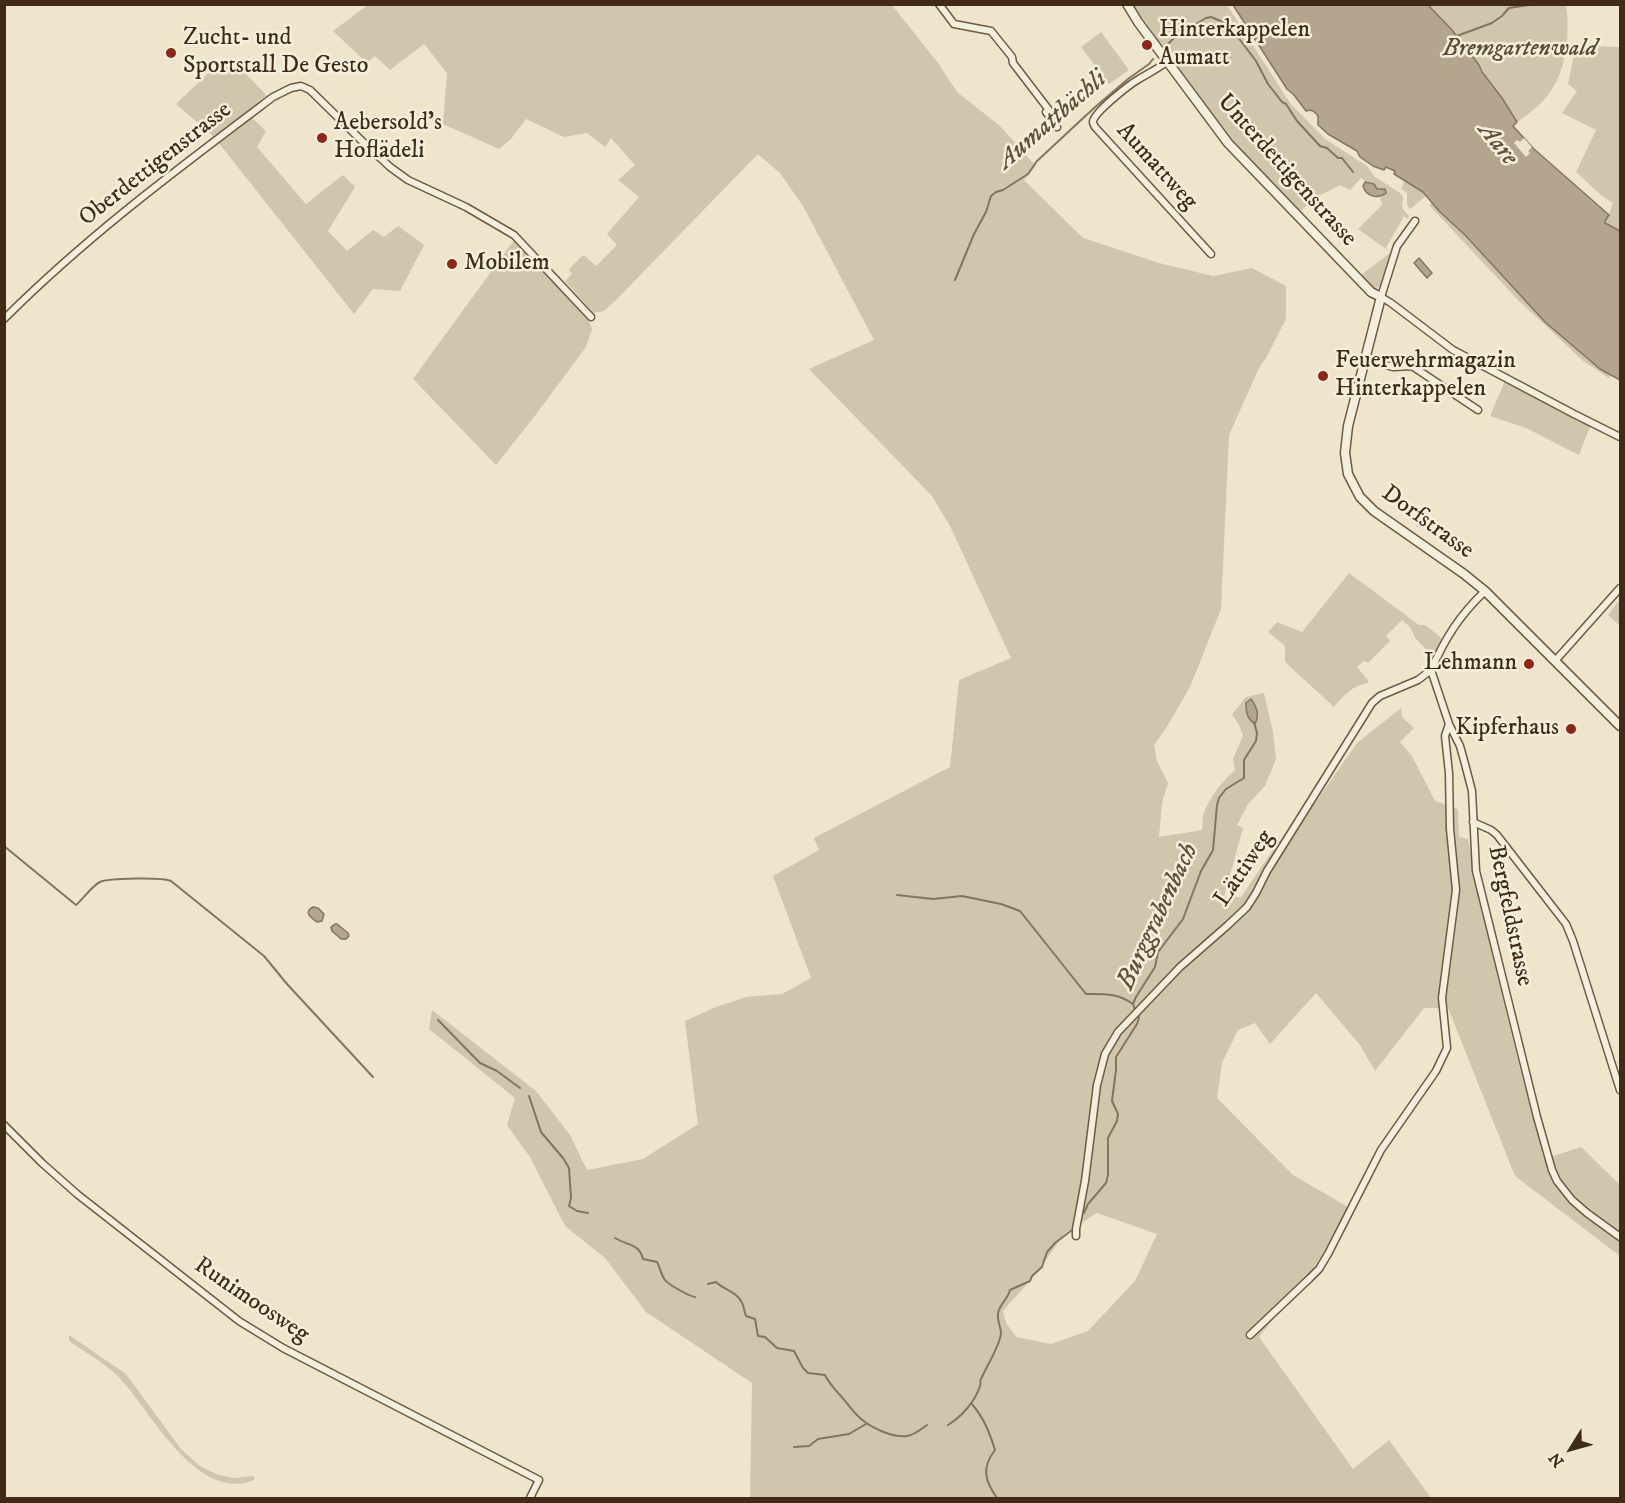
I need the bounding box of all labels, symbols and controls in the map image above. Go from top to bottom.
place label: Hinterkappelen Aumatt [1159,17,1310,73]
place label: Zucht- und Sportstall De Gesto [183,25,368,81]
park label: Bremgartenwald [1443,36,1597,64]
marker: Hinterkappelen Aumatt [1140,38,1154,52]
marker: Zucht- und Sportstall De Gesto [164,46,178,60]
water label: Aumattbächli [992,65,1114,177]
street label: Unterdettigenstrasse [1210,89,1362,253]
street label: Oberdettigenstrasse [74,97,238,233]
place label: Aebersold's Hoflädeli [334,110,442,166]
street label: Aumattweg [1109,117,1203,217]
water label: Aare [1470,117,1524,173]
marker: Aebersold's Hoflädeli [315,131,329,145]
place label: Mobilem [464,250,550,278]
marker: Mobilem [445,257,459,271]
place label: Feuerwehrmagazin Hinterkappelen [1335,348,1516,404]
marker: Feuerwehrmagazin Hinterkappelen [1316,369,1330,383]
street label: Dorfstrasse [1375,480,1479,566]
place label: Lehmann [1424,650,1517,678]
marker: Lehmann [1522,657,1536,671]
place label: Kipferhaus [1455,715,1559,743]
marker: Kipferhaus [1564,722,1578,736]
street label: Lättiweg [1209,825,1281,913]
water label: Burggrabenbach [1112,839,1206,995]
street label: Bergfeldstrasse [1480,843,1538,989]
street label: Runimoosweg [188,1252,314,1350]
north arrow [1541,1419,1601,1479]
text: N [1545,1449,1569,1471]

